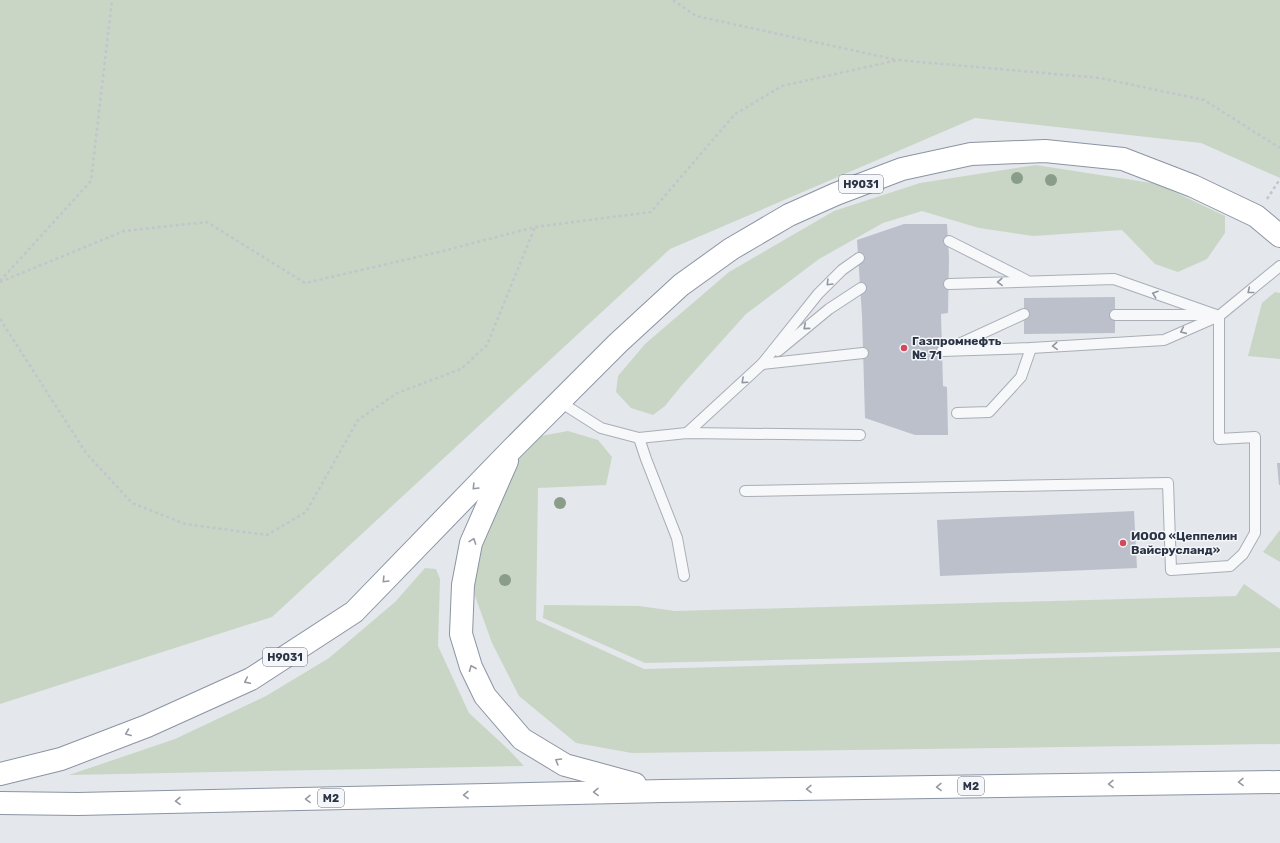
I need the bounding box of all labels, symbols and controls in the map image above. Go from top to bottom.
road number: Н9031 [839,175,883,193]
one-way arrow [826,278,834,286]
one-way arrow [997,278,1003,286]
one-way arrow [1247,286,1254,293]
one-way arrow [1152,290,1159,298]
one-way arrow [804,323,811,330]
one-way arrow [1179,326,1187,334]
place label: Газпромнефть № 71 [912,334,1002,362]
one-way arrow [1052,342,1058,351]
marker: Газпромнефть № 71 [899,343,909,353]
one-way arrow [741,376,749,383]
one-way arrow [473,482,480,490]
place label: ИООО «Цеппелин Вайсрусланд» [1131,529,1237,557]
one-way arrow [468,538,476,545]
marker: ИООО «Цеппелин Вайсрусланд» [1118,538,1128,548]
one-way arrow [382,575,390,583]
road number: Н9031 [263,648,307,666]
one-way arrow [468,665,476,672]
one-way arrow [243,676,251,684]
one-way arrow [124,729,131,737]
one-way arrow [555,758,562,765]
road number: М2 [958,777,984,795]
one-way arrow [1238,778,1244,786]
one-way arrow [1108,780,1114,788]
one-way arrow [936,783,942,791]
one-way arrow [806,785,812,793]
one-way arrow [593,788,599,796]
road number: М2 [318,789,344,807]
one-way arrow [463,791,469,799]
one-way arrow [305,794,311,803]
one-way arrow [175,797,181,806]

